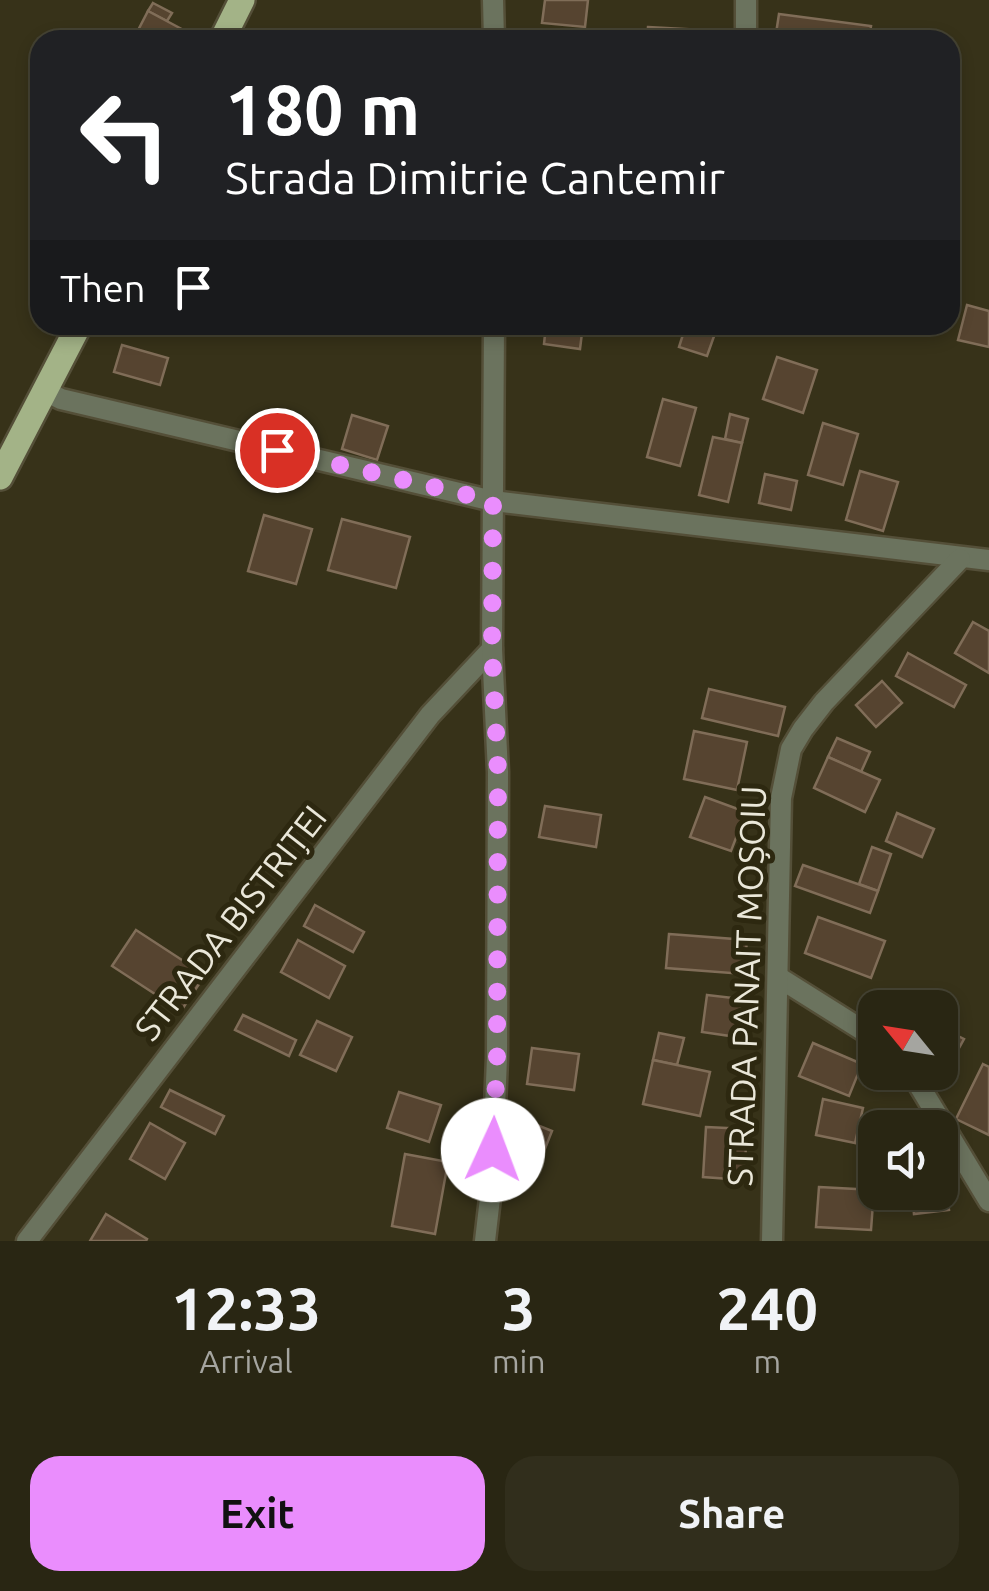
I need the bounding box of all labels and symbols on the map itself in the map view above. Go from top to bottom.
pin [235,408,320,493]
street label: STRADA PANAIT MOȘOIU [719,785,773,1187]
street label: STRADA BISTRIȚEI [126,797,334,1047]
north arrow [858,990,958,1090]
position arrow [441,1098,545,1202]

